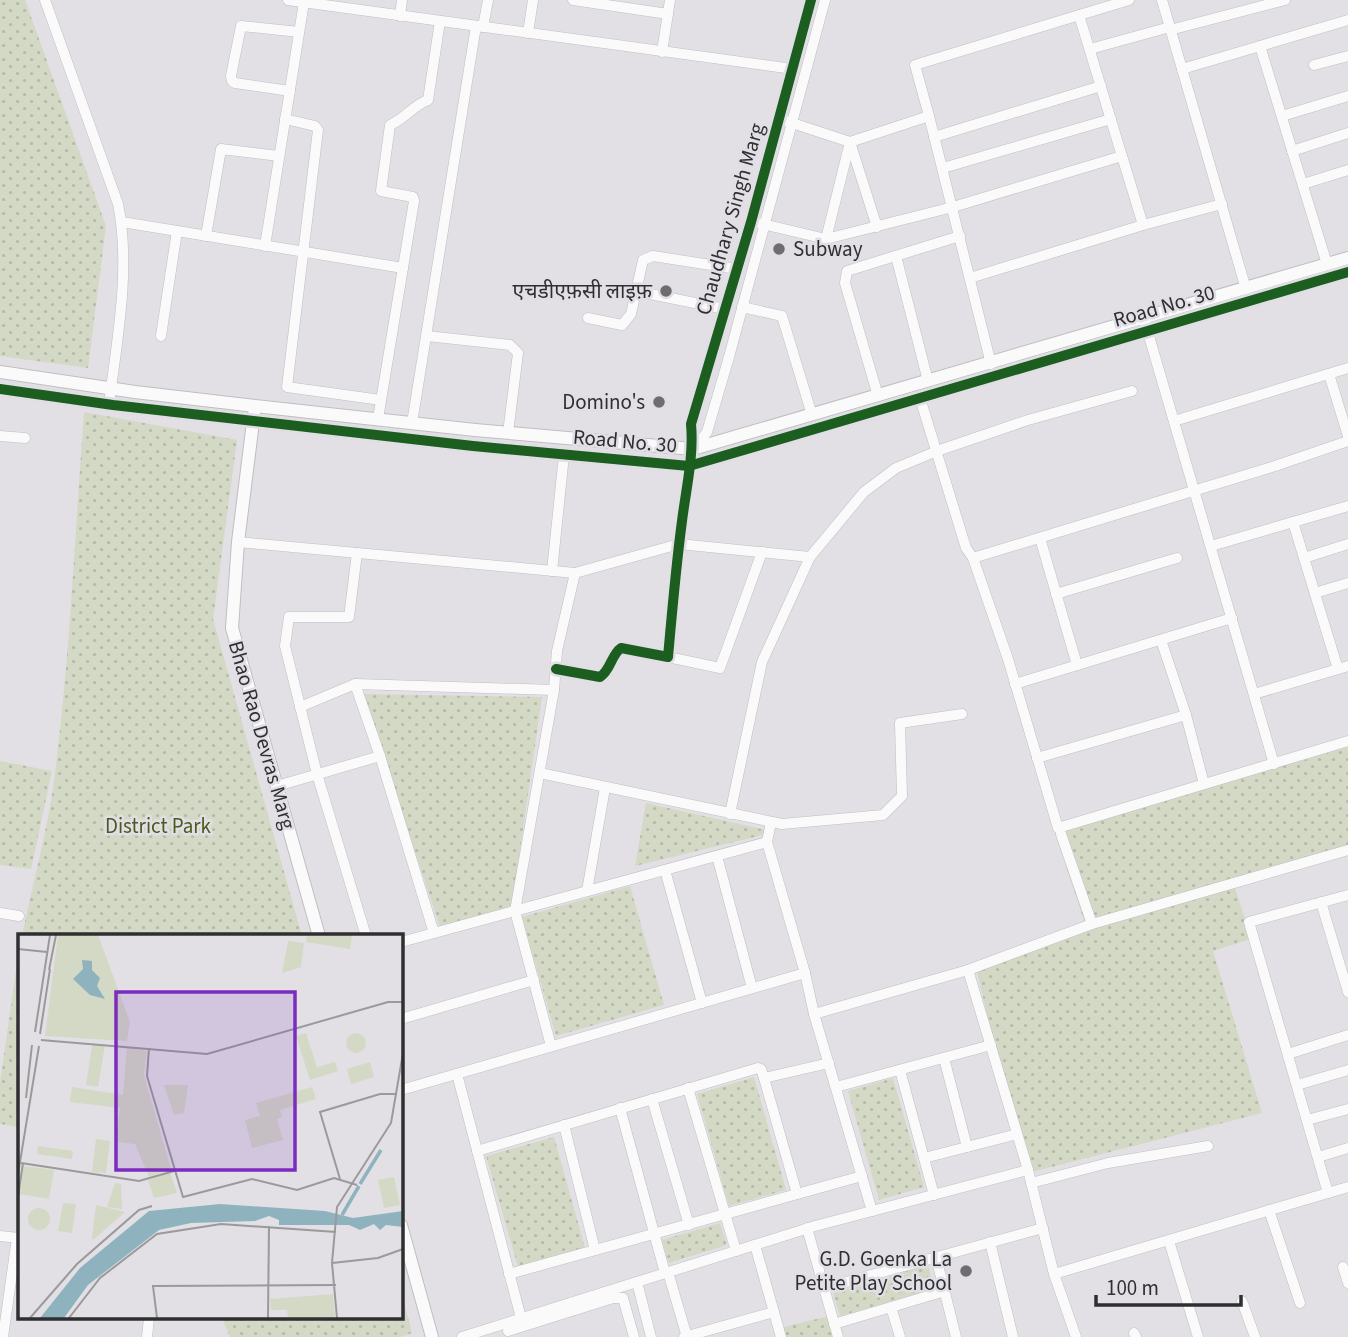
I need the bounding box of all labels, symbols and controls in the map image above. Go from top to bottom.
street label: Chaudhary Singh Marg [688,119,772,319]
place label: Subway [793,234,863,264]
marker: Subway [771,241,787,257]
place label: एचडीएफ़सी लाइफ़ [513,276,653,306]
street label: Road No. 30 [1110,277,1218,335]
marker: एचडीएफ़सी लाइफ़ [658,283,674,299]
place label: Domino's [562,387,645,417]
marker: Domino's [651,394,667,410]
street label: Road No. 30 [572,422,678,460]
street label: Bhao Rao Devras Marg [221,637,303,833]
park label: District Park [105,811,212,841]
inset map [18,934,402,1320]
place label: G.D. Goenka La Petite Play School [795,1244,952,1298]
marker: G.D. Goenka La Petite Play School [958,1263,974,1279]
scale bar [1096,1264,1241,1308]
text: 100 m [1106,1273,1159,1303]

